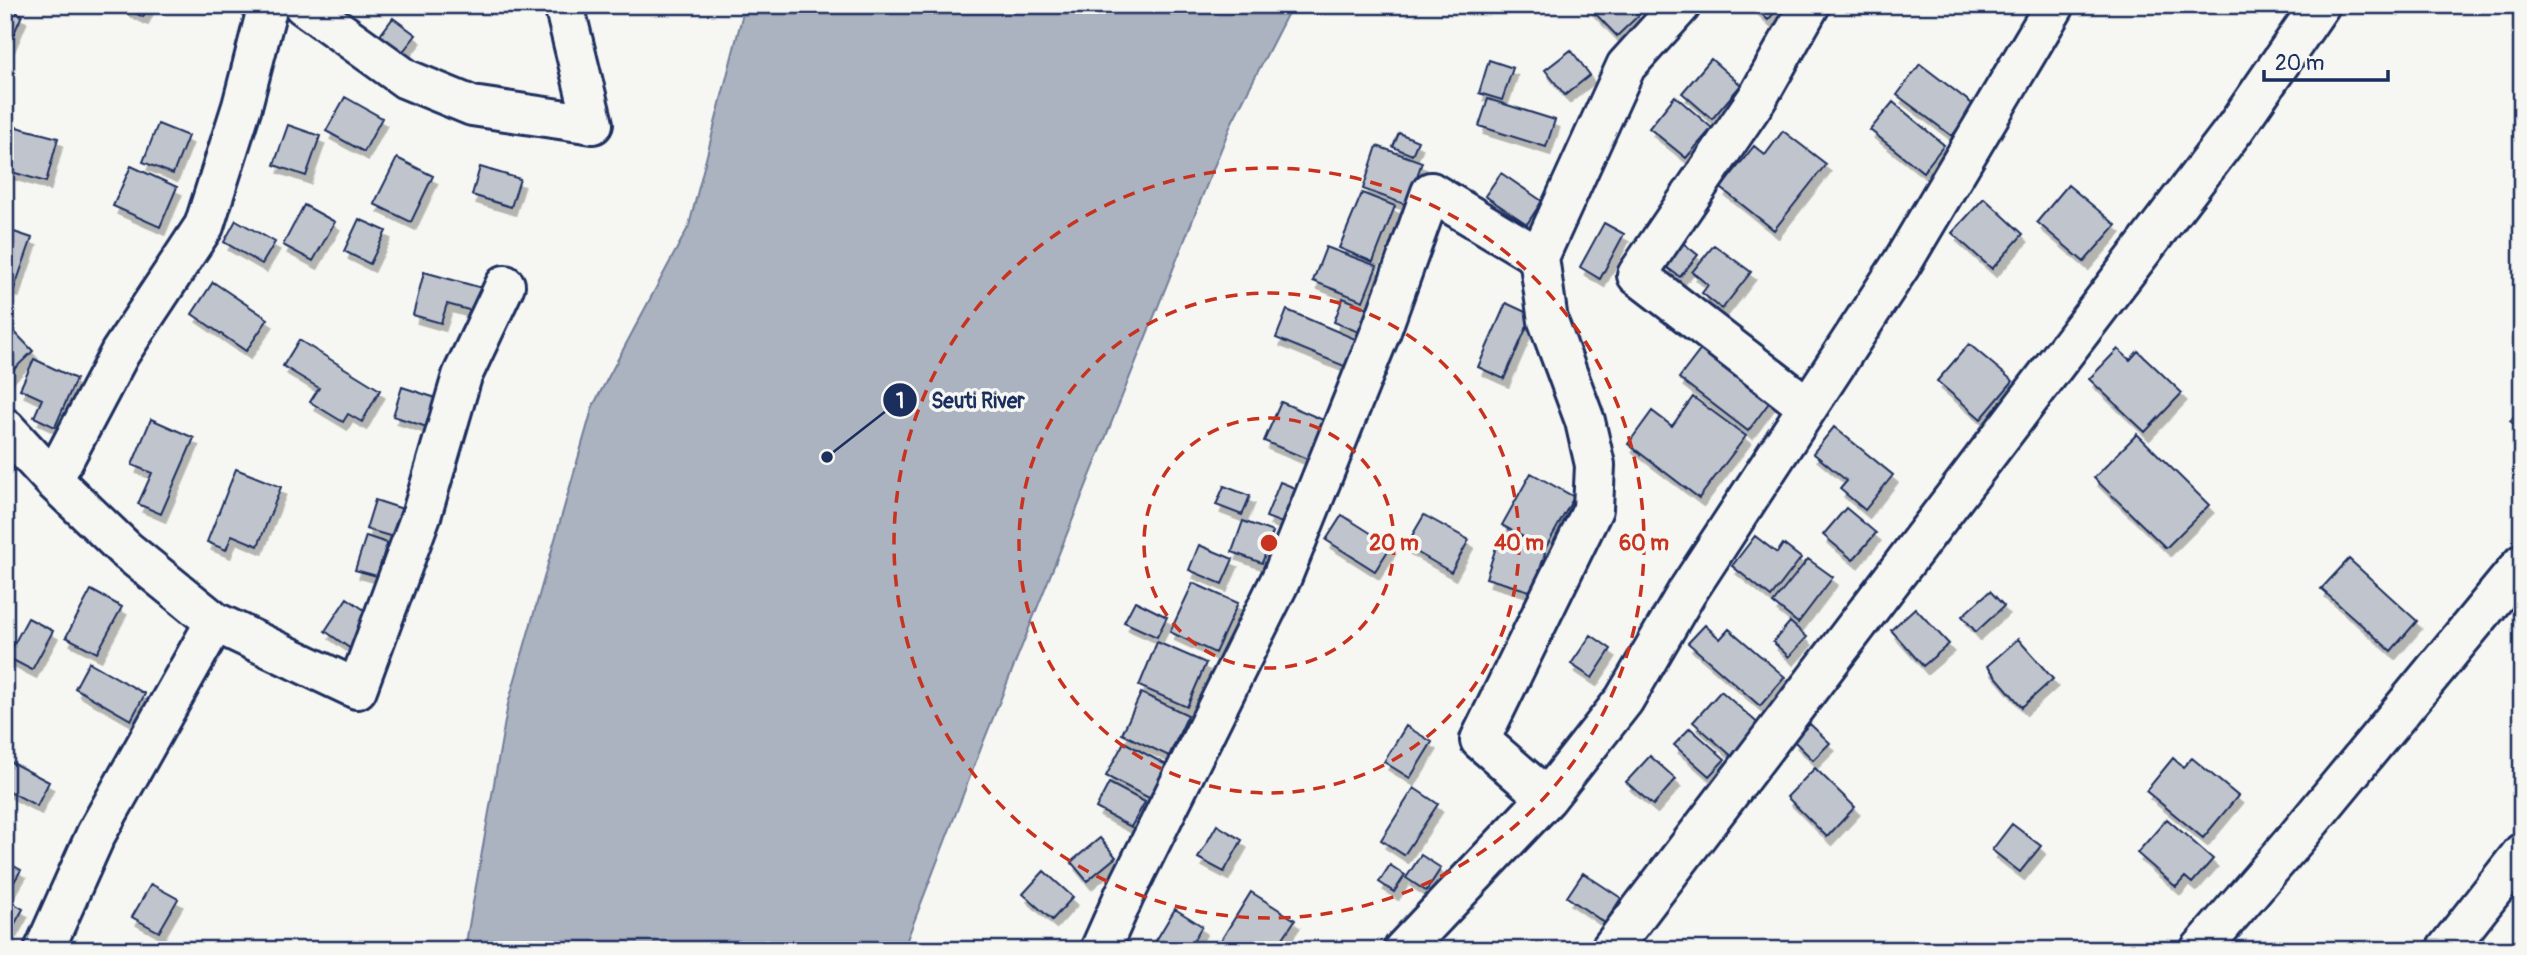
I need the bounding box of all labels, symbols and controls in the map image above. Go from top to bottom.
scale bar [2264,38,2389,82]
text: 20 m [2275,50,2324,77]
callout: Seuti River [882,379,1039,421]
text: 1 [896,388,904,415]
text: Seuti River [931,388,1025,415]
text: 20 m [1369,530,1419,557]
text: 40 m [1494,530,1544,557]
text: 60 m [1619,530,1669,557]
centre of rings [1257,531,1281,555]

